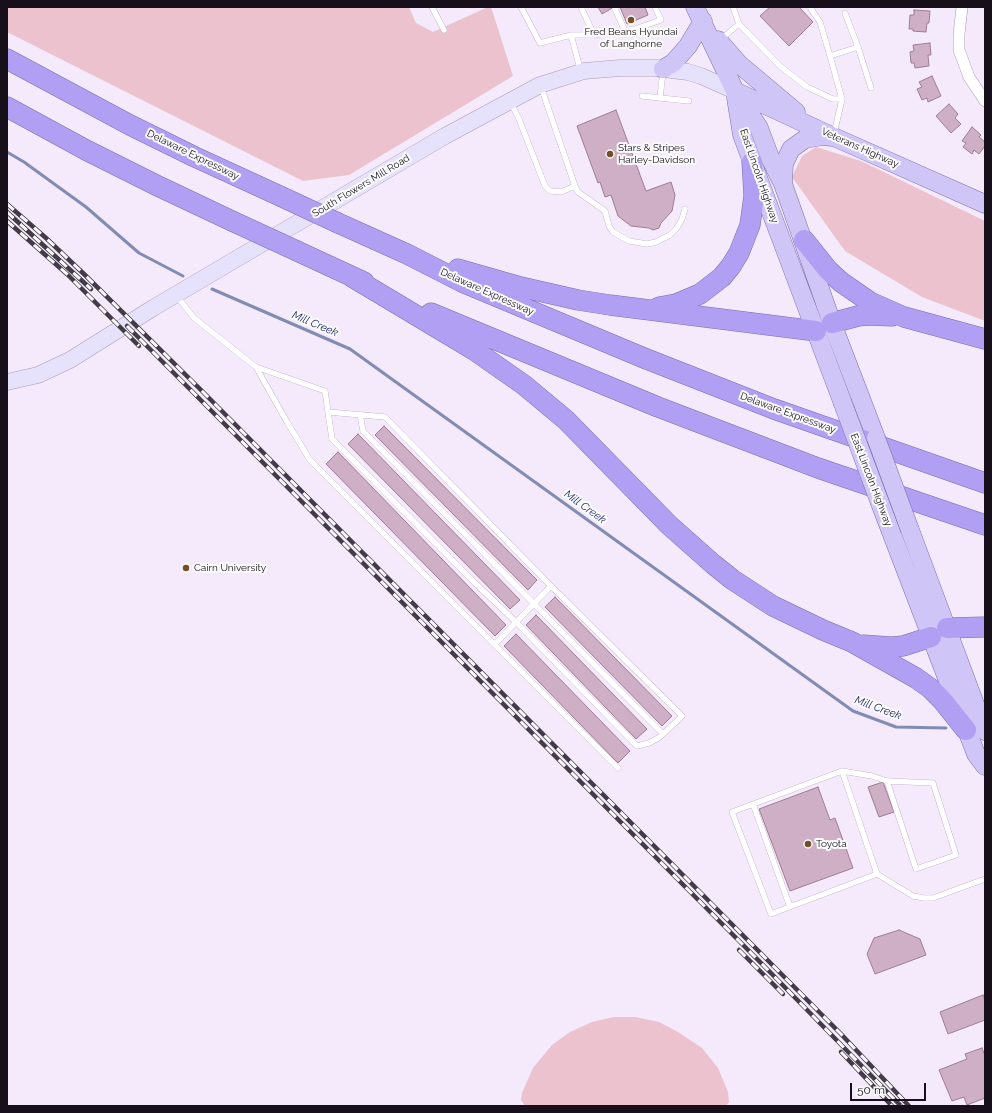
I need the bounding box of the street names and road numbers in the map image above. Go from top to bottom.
street label: Veterans Highway [819,126,901,170]
street label: Delaware Expressway [145,127,241,183]
street label: East Lincoln Highway [737,127,781,225]
street label: South Flowers Mill Road [310,152,412,220]
street label: Delaware Expressway [438,266,536,318]
street label: Delaware Expressway [738,390,838,436]
street label: East Lincoln Highway [848,432,894,528]

